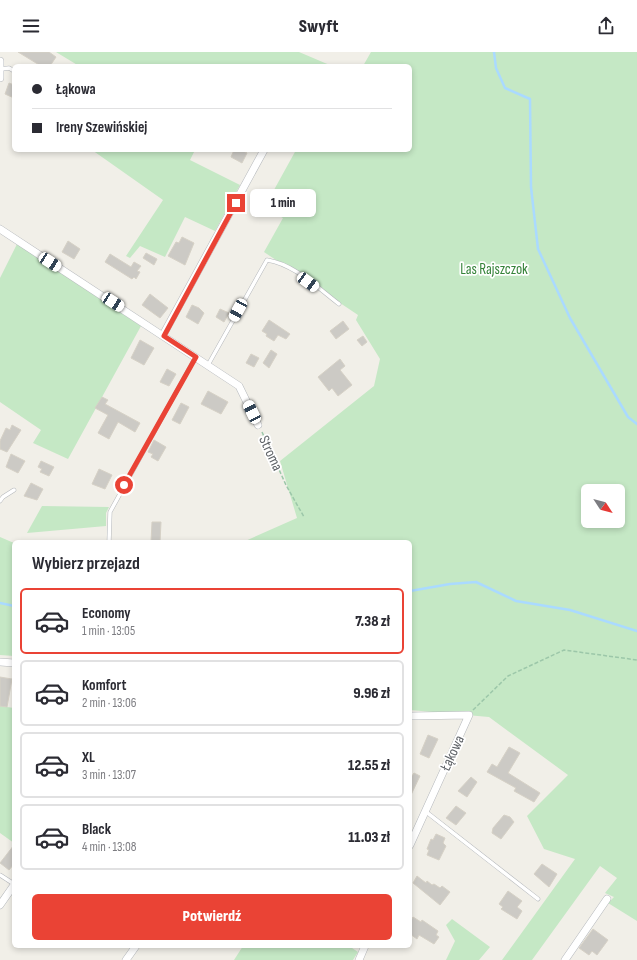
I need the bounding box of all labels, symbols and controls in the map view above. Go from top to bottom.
icon: menu [20,15,42,37]
icon: share [595,15,617,37]
text: Swyft [299,16,338,37]
text: Łąkowa [56,80,96,99]
text: Ireny Szewińskiej [56,118,147,137]
callout: 1 min [250,189,316,217]
route end [227,194,245,212]
text: 1 min [271,195,295,211]
car [37,250,63,274]
park label: Las Rajszczok [460,260,528,279]
car [295,270,321,294]
car [100,290,126,314]
car [227,297,249,323]
car [241,399,263,425]
street label: Stroma [254,433,287,474]
route start [115,476,133,494]
north arrow [581,484,625,528]
map controls [581,484,625,528]
text: Wybierz przejazd [32,553,140,574]
icon: car [34,603,70,639]
text: Economy [82,604,131,623]
text: 7.38 zł [355,612,390,631]
text: 1 min · 13:05 [82,623,135,639]
icon: car [34,675,70,711]
text: Komfort [82,676,126,695]
text: 9.96 zł [353,684,390,703]
text: 2 min · 13:06 [82,695,136,711]
street label: Łąkowa [436,732,469,775]
icon: car [34,747,70,783]
text: XL [82,748,95,767]
text: 12.55 zł [348,756,390,775]
text: 3 min · 13:07 [82,767,136,783]
icon: car [34,819,70,855]
text: Black [82,820,111,839]
text: 11.03 zł [348,828,390,847]
text: 4 min · 13:08 [82,839,136,855]
button: Potwierdź [32,894,392,940]

